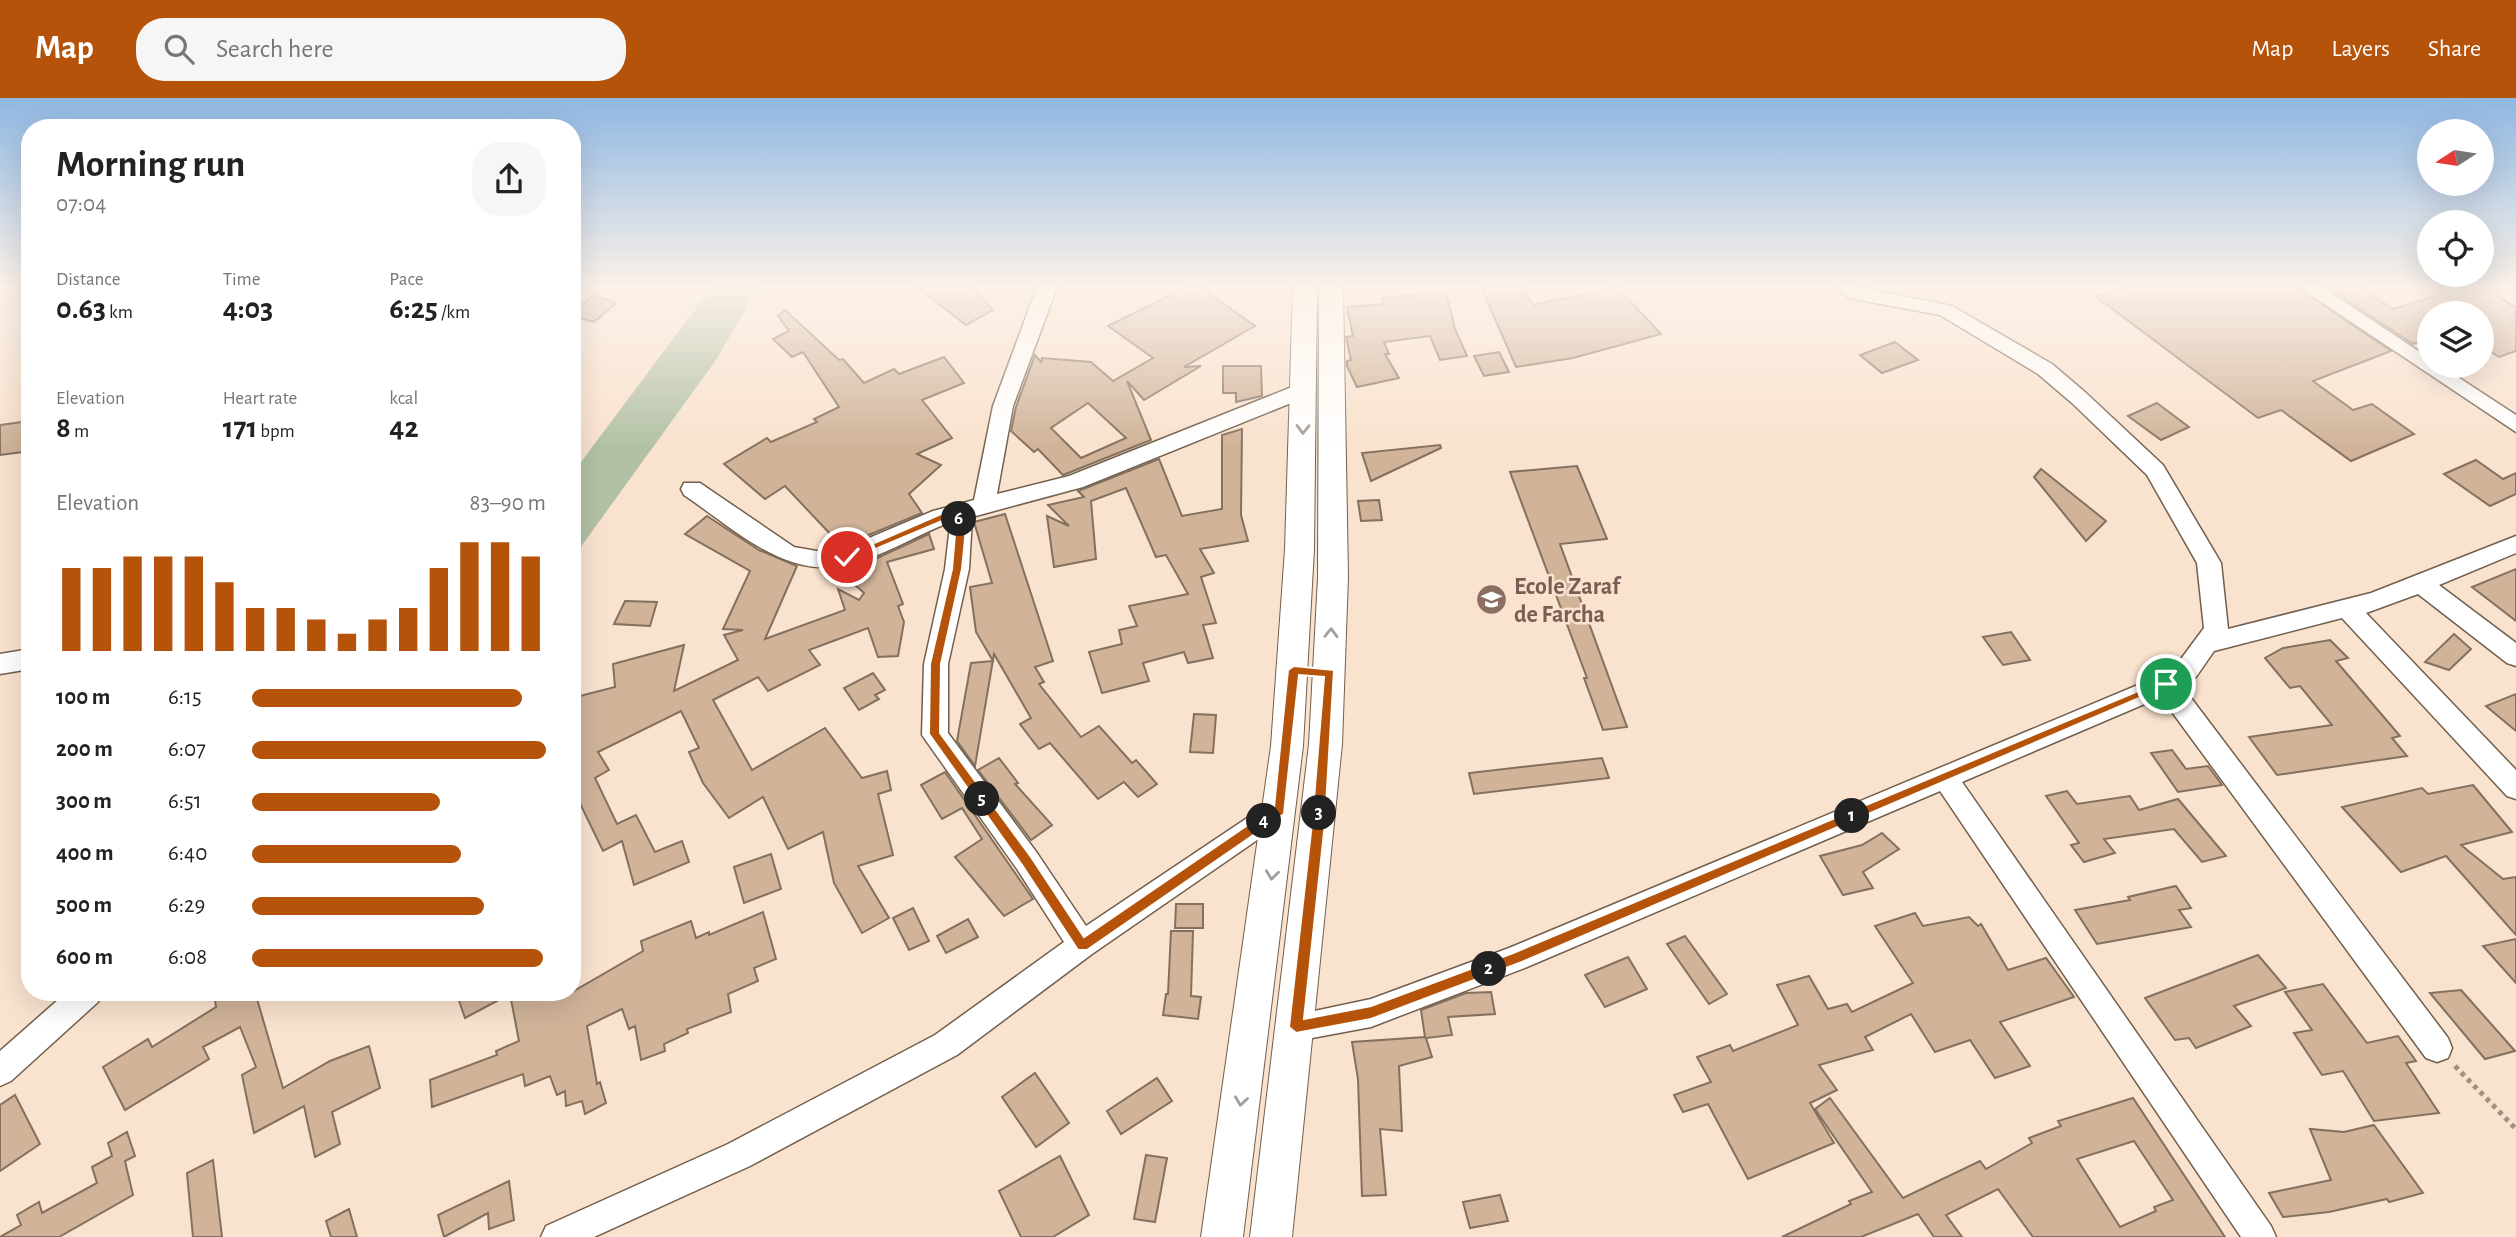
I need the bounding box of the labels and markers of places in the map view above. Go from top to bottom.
pin: 6 [942,502,976,536]
pin [817,527,877,587]
place label: Ecole Zaraf de Farcha [1514,575,1622,627]
school or university icon: Ecole Zaraf de Farcha [1474,583,1508,617]
pin [2136,654,2196,714]
pin: 5 [964,782,1000,816]
pin: 3 [1302,796,1336,830]
pin: 1 [1834,798,1870,834]
pin: 4 [1246,804,1282,838]
pin: 2 [1472,952,1506,986]

